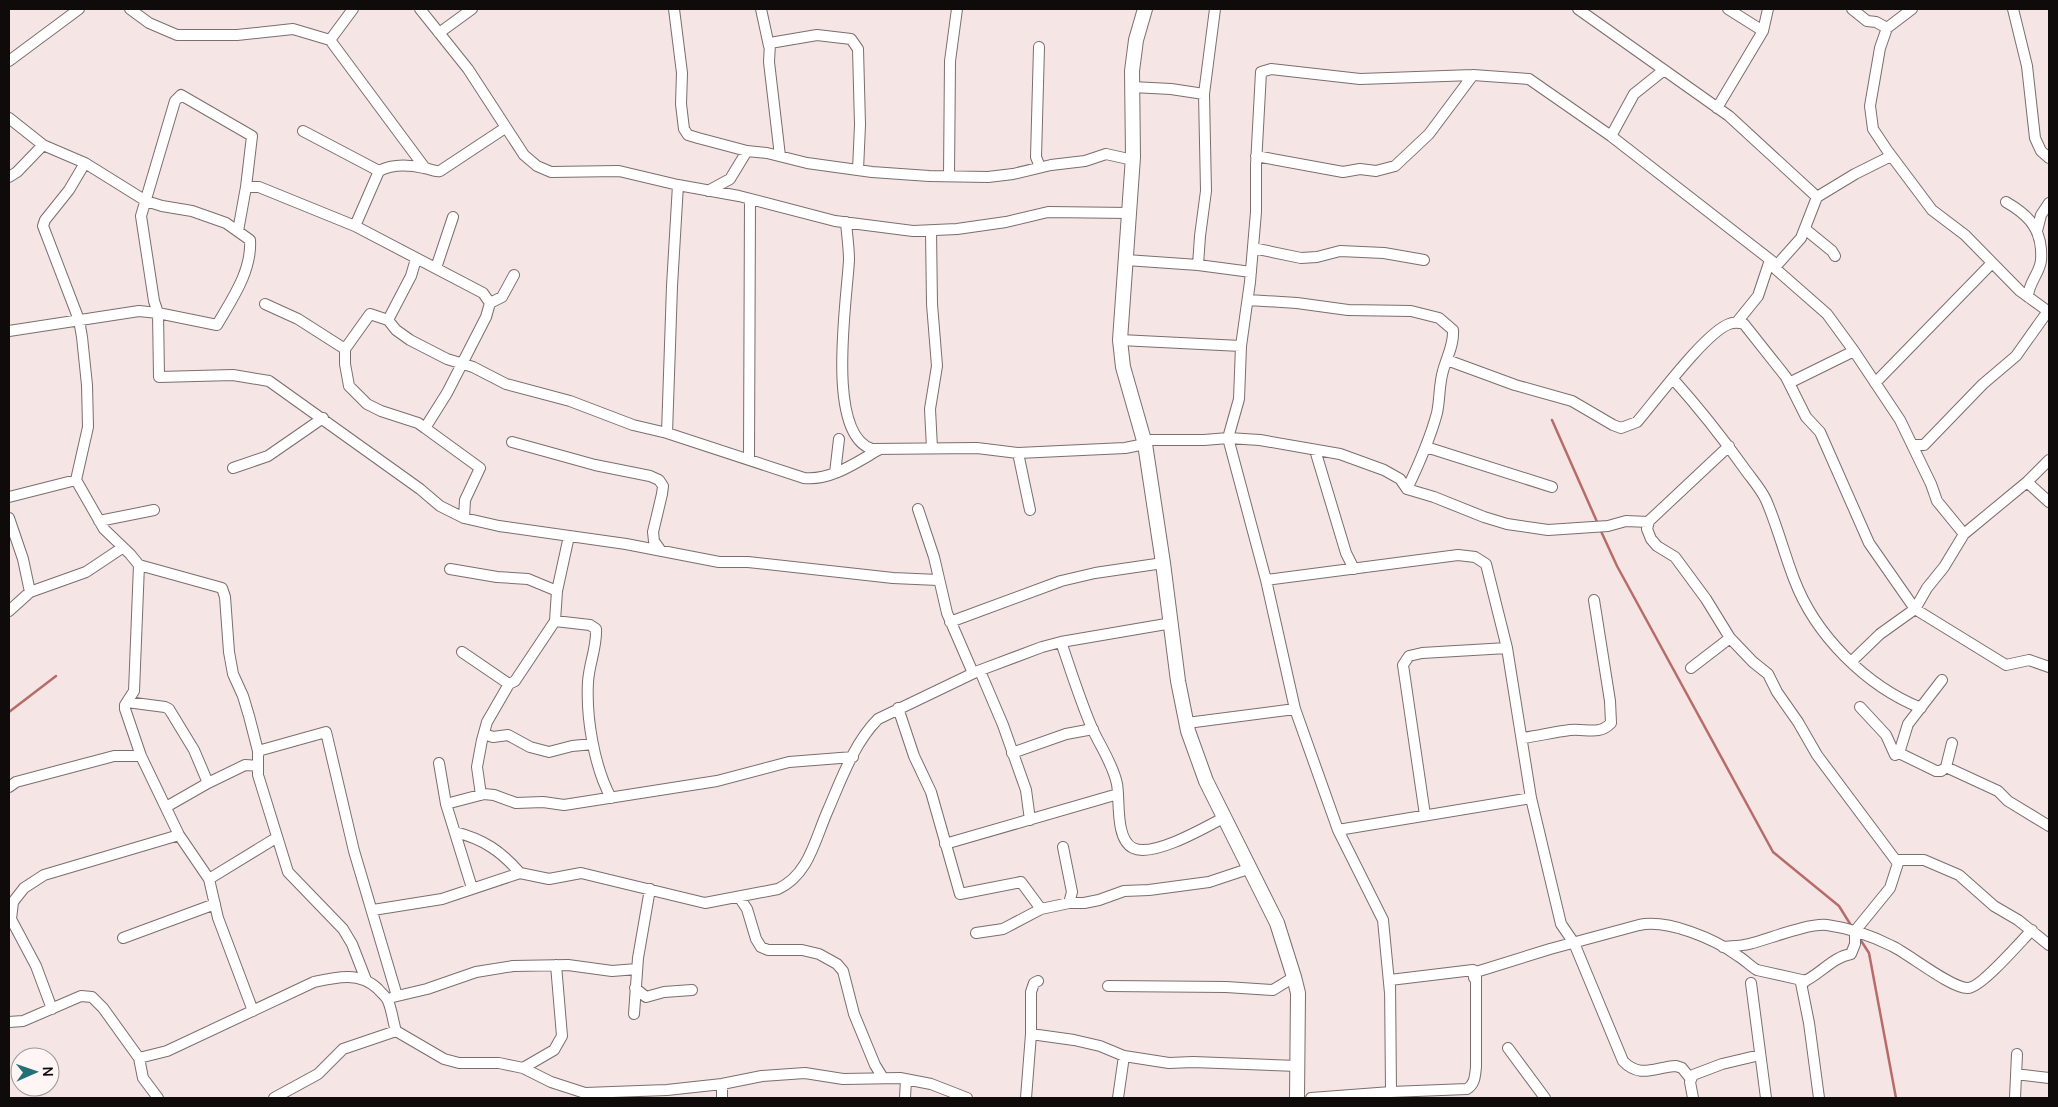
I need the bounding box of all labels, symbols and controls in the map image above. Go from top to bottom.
north arrow [10,1047,60,1097]
text: N [39,1066,58,1077]

